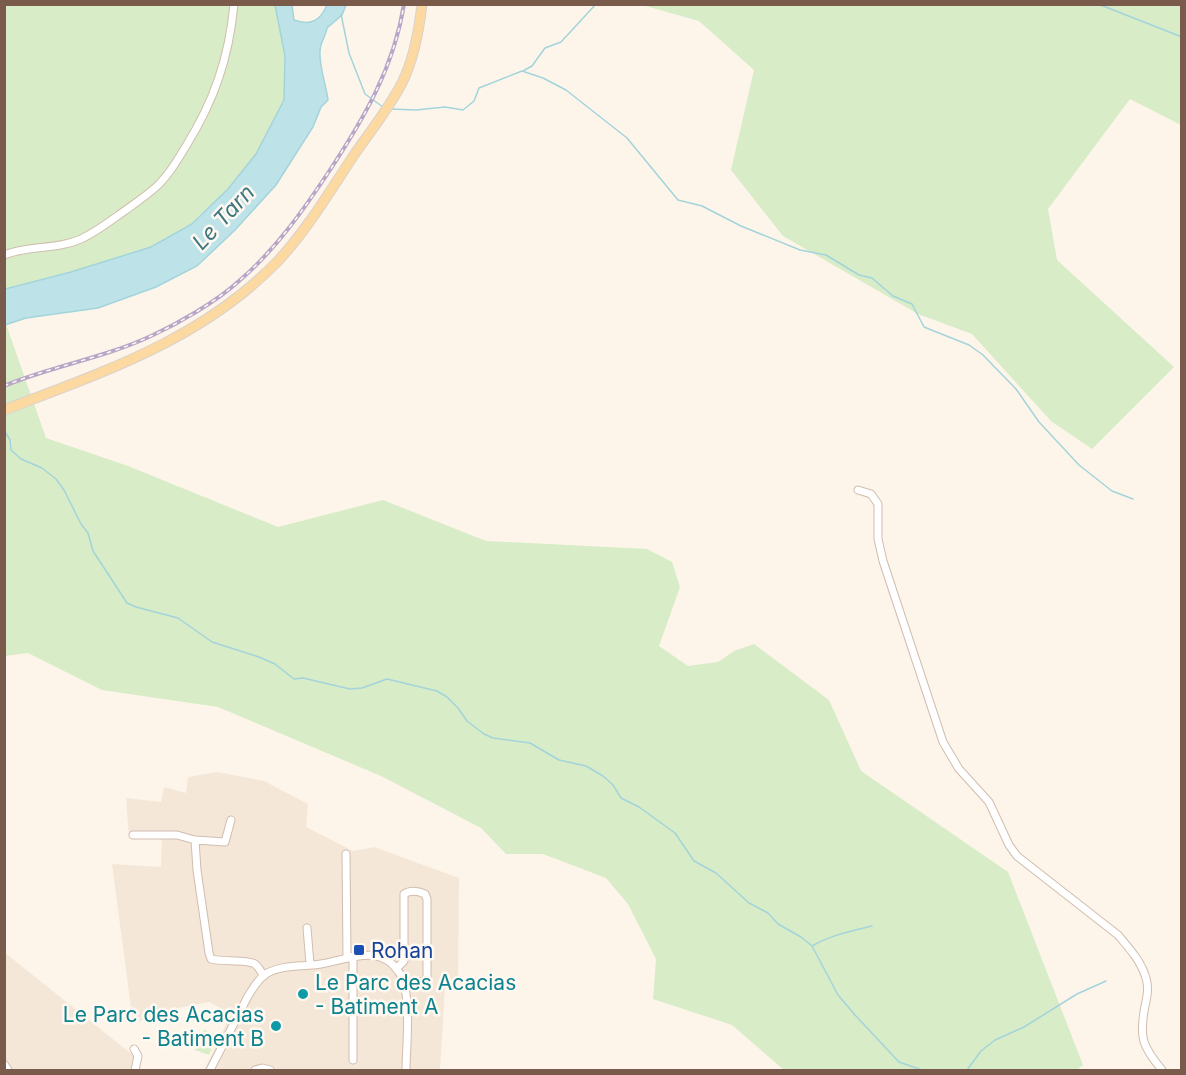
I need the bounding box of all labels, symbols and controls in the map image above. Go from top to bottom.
water label: Le Tarn [187,179,259,255]
place label: Rohan [371,938,433,963]
marker: Rohan [352,943,366,957]
place label: Le Parc des Acacias - Batiment A [315,970,516,1019]
marker: Le Parc des Acacias - Batiment A [296,987,310,1001]
place label: Le Parc des Acacias - Batiment B [63,1002,264,1051]
marker: Le Parc des Acacias - Batiment B [269,1019,283,1033]

